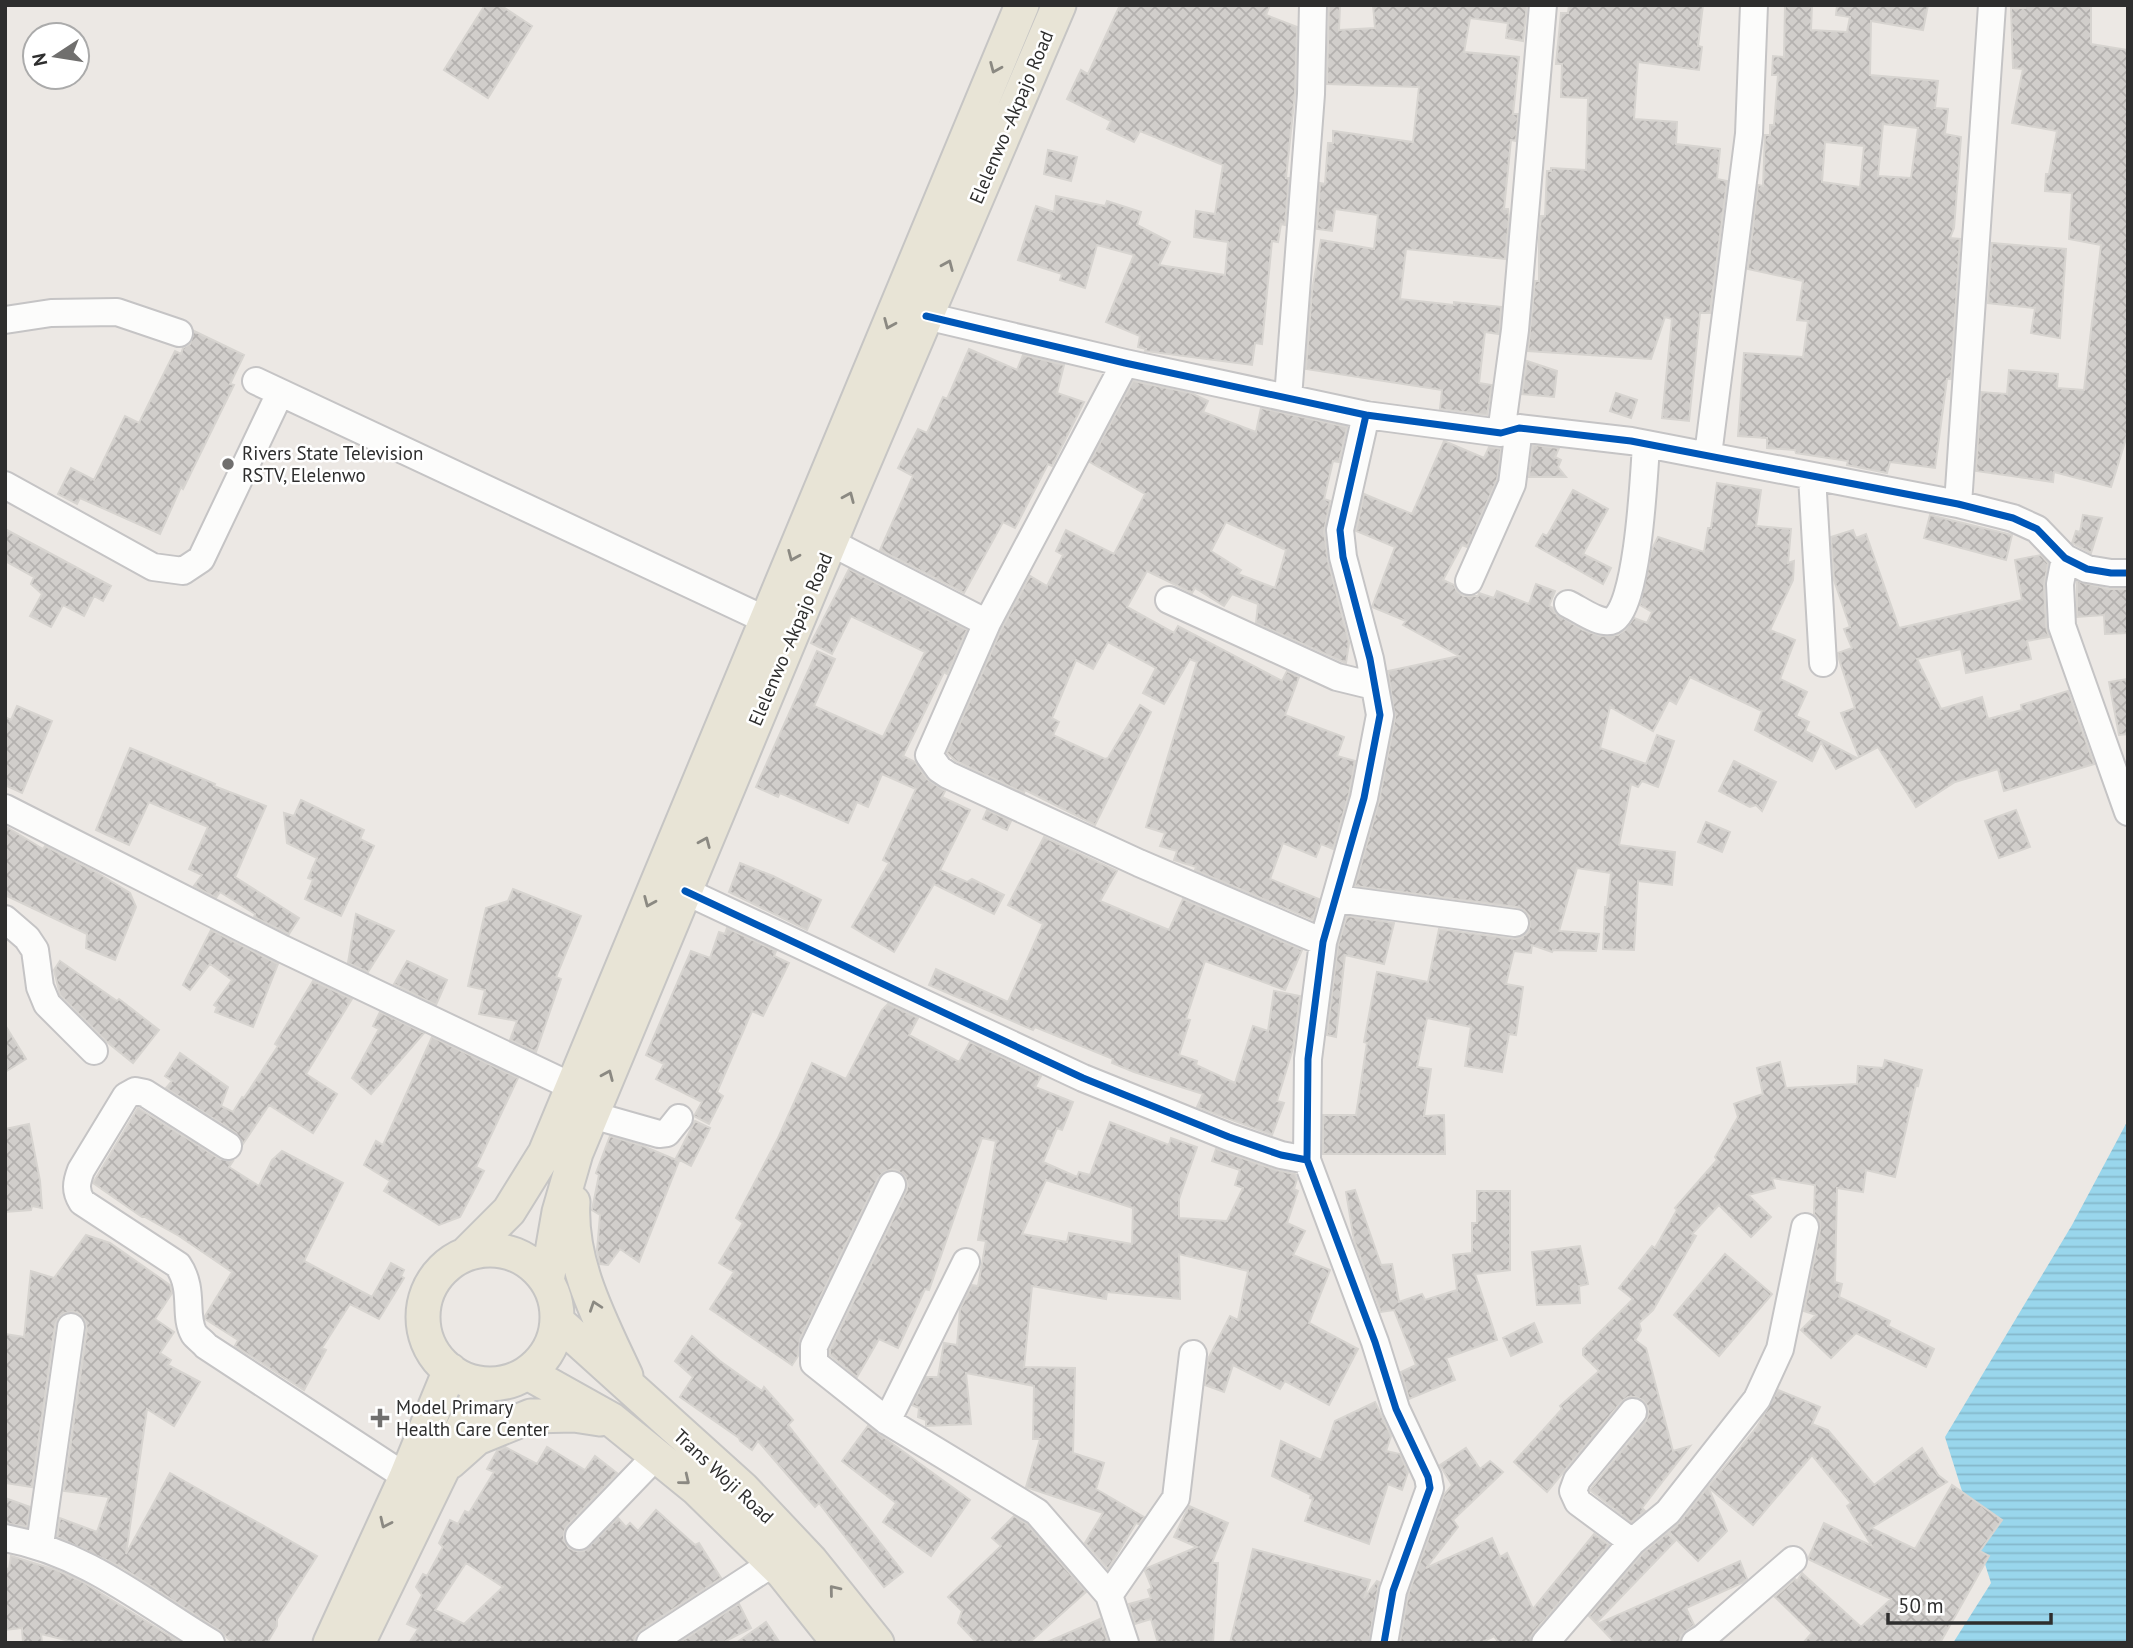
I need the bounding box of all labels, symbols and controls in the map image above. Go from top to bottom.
north arrow [21,21,91,91]
street label: Elelenwo -Akpajo Road [964,27,1058,207]
text: N [26,51,52,68]
one-way arrow [990,62,1004,74]
one-way arrow [940,260,954,272]
one-way arrow [884,317,898,329]
place label: Rivers State Television RSTV, Elelenwo [242,441,423,487]
marker: Rivers State Television RSTV, Elelenwo [220,456,236,472]
one-way arrow [841,491,855,504]
street label: Elelenwo -Akpajo Road [743,549,837,729]
one-way arrow [787,550,801,562]
one-way arrow [697,837,711,850]
one-way arrow [643,895,657,908]
one-way arrow [600,1070,614,1082]
one-way arrow [589,1301,603,1313]
place label: Model Primary Health Care Center [396,1395,550,1441]
marker: Model Primary Health Care Center [370,1408,390,1428]
street label: Trans Woji Road [669,1424,779,1528]
one-way arrow [677,1472,690,1484]
one-way arrow [379,1516,393,1528]
scale bar [1888,1582,2051,1626]
one-way arrow [830,1585,842,1598]
text: 50 m [1898,1592,1944,1619]

